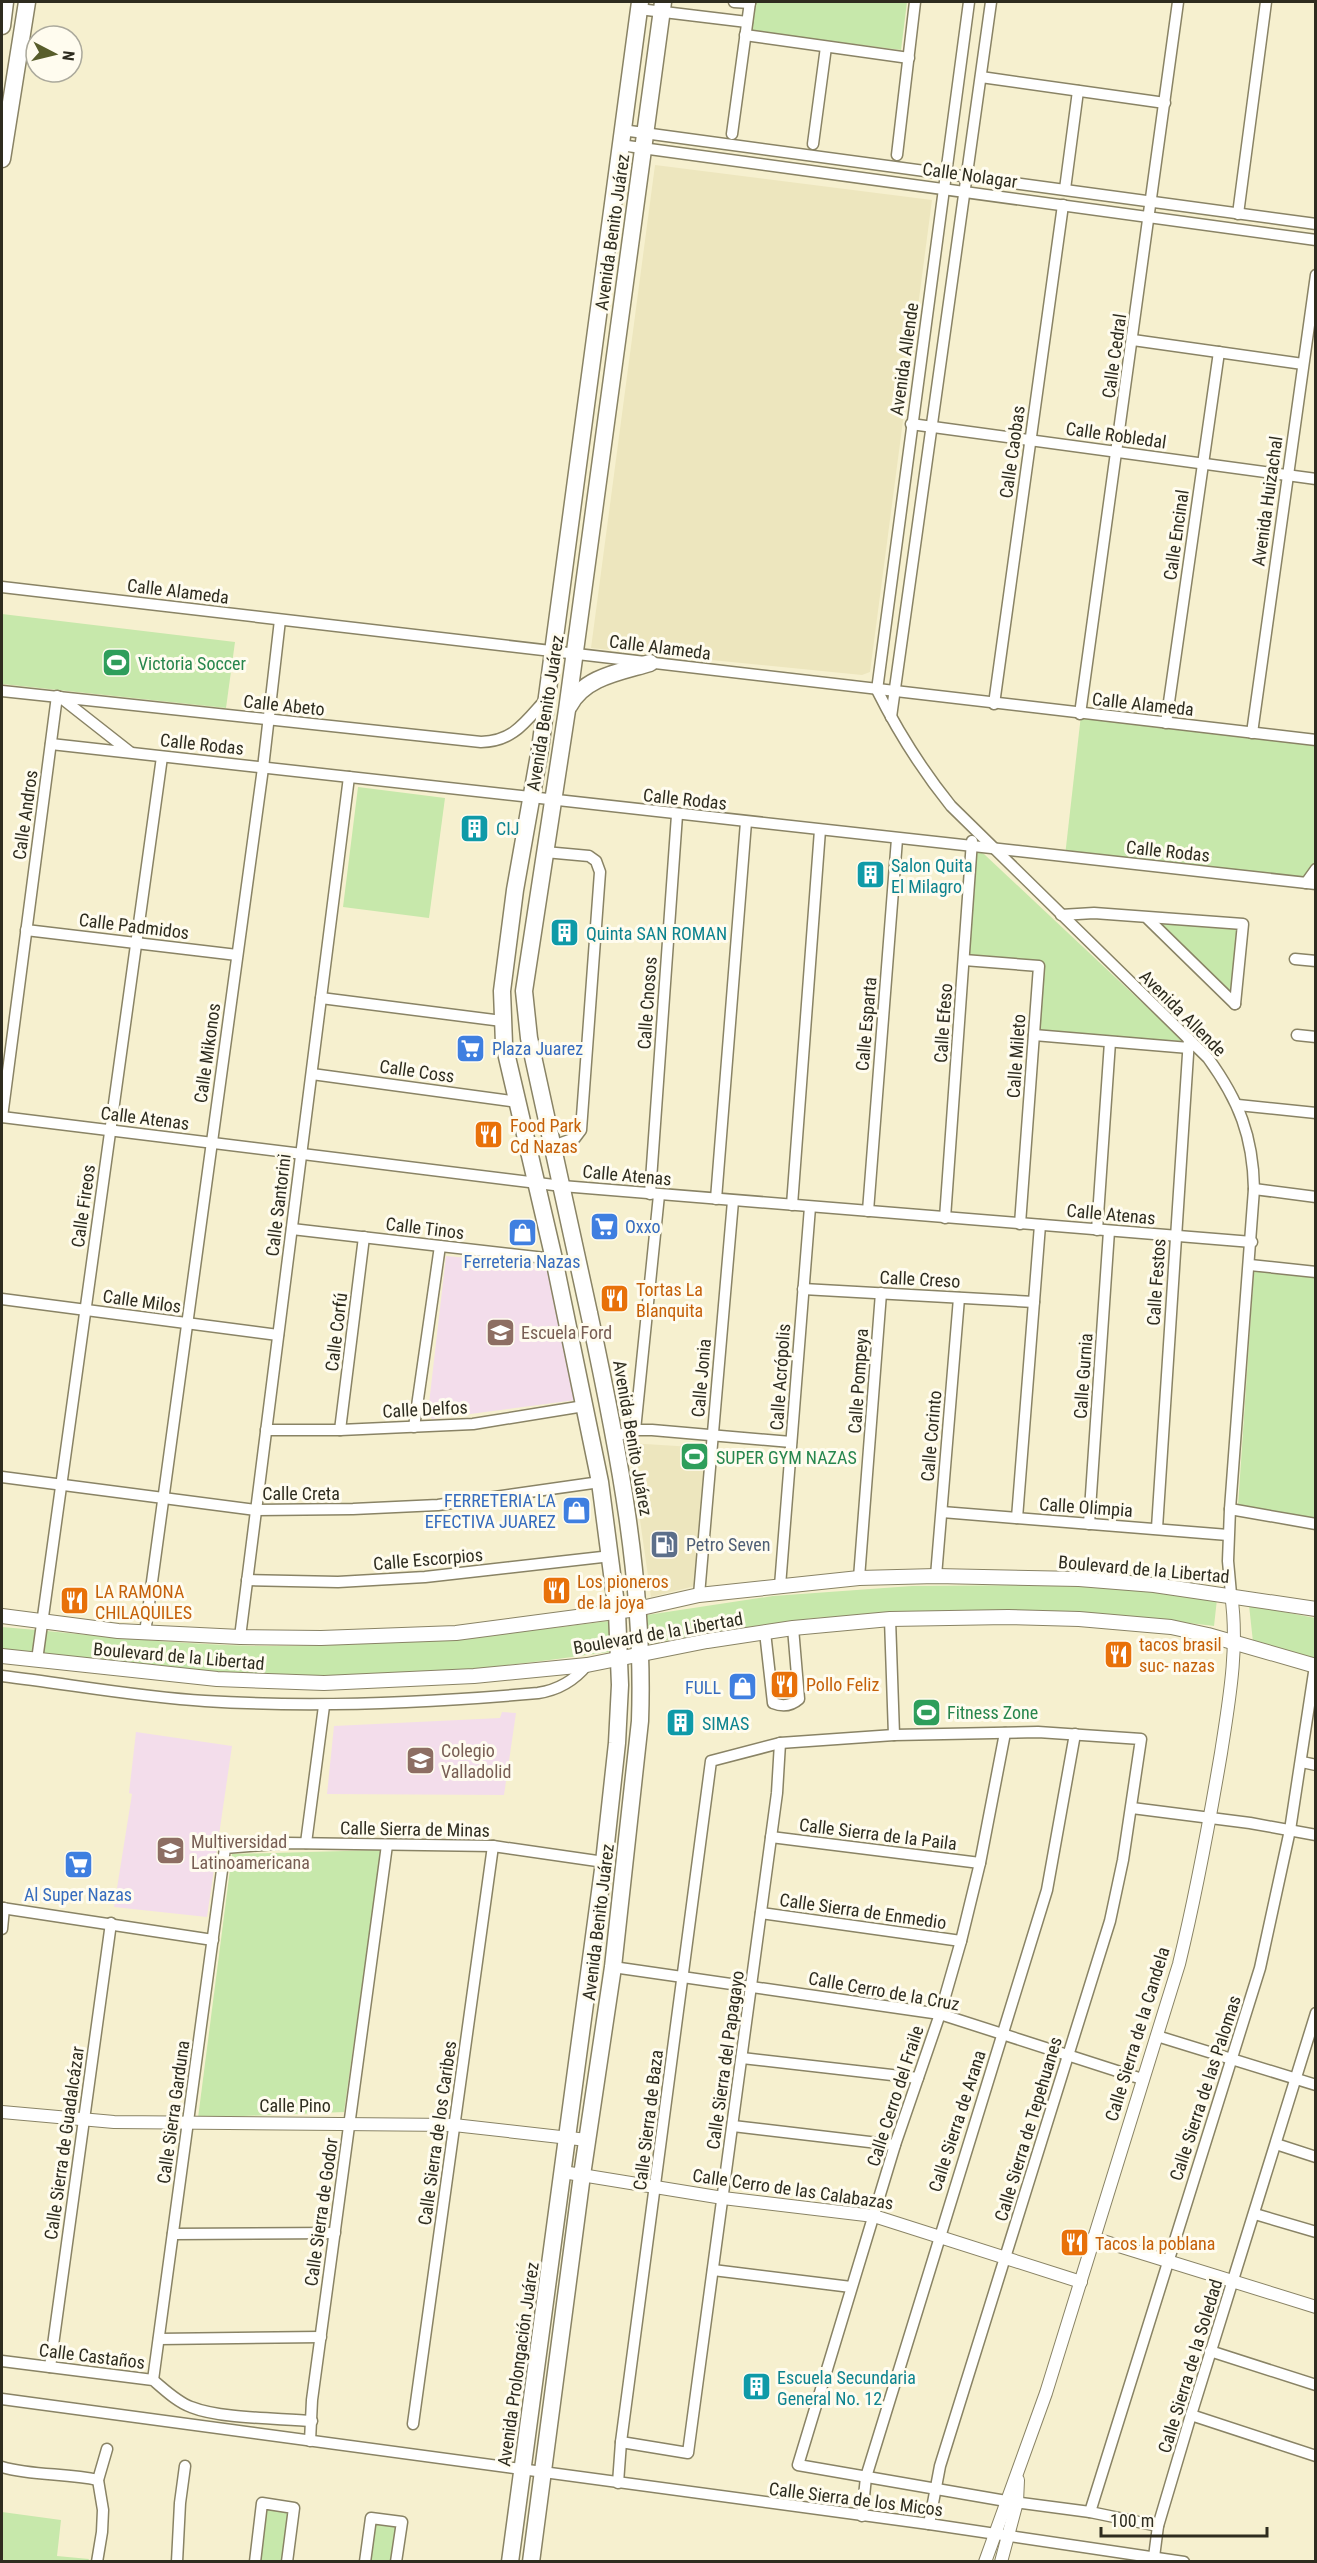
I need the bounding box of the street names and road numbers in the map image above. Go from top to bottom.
street label: Avenida Benito Juárez [591,152,633,311]
street label: Calle Nolagar [921,158,1019,192]
street label: Avenida Allende [886,301,922,417]
street label: Calle Cedral [1098,312,1130,400]
street label: Calle Caobas [995,404,1029,500]
street label: Calle Robledal [1064,418,1168,452]
street label: Avenida Huizachal [1248,435,1286,567]
street label: Calle Encinal [1159,488,1193,582]
street label: Calle Alameda [126,574,230,608]
street label: Calle Alameda [608,630,712,664]
street label: Avenida Benito Juárez [522,633,568,792]
street label: Calle Alameda [1091,688,1195,720]
street label: Calle Abeto [242,690,326,720]
street label: Calle Rodas [159,729,245,759]
street label: Calle Andros [8,769,42,861]
street label: Calle Rodas [642,784,728,814]
street label: Calle Rodas [1125,836,1211,866]
street label: Calle Padmidos [78,909,190,943]
street label: Calle Cnosos [633,956,661,1050]
street label: Avenida Allende [1135,965,1231,1061]
street label: Calle Esparta [851,976,881,1072]
street label: Calle Efeso [930,983,956,1063]
street label: Calle Mikonos [190,1002,224,1104]
street label: Calle Mileto [1003,1013,1029,1099]
street label: Calle Coss [378,1055,456,1087]
street label: Calle Atenas [99,1102,191,1134]
street label: Calle Santorini [261,1153,295,1257]
street label: Calle Atenas [582,1161,672,1189]
street label: Calle Fireos [67,1163,99,1249]
street label: Calle Atenas [1066,1200,1156,1228]
street label: Calle Tinos [385,1213,465,1243]
street label: Calle Festos [1142,1238,1170,1326]
street label: Calle Creso [879,1266,961,1292]
street label: Calle Milos [102,1285,182,1317]
street label: Calle Corfú [321,1292,351,1372]
street label: Calle Acrópolis [766,1323,794,1431]
street label: Calle Pompeya [844,1328,872,1434]
street label: Calle Gurnia [1070,1332,1096,1420]
street label: Calle Jonia [687,1338,715,1418]
street label: Avenida Benito Juárez [609,1359,657,1518]
street label: Calle Corinto [917,1390,945,1482]
street label: Calle Delfos [382,1396,468,1422]
street label: Calle Creta [262,1483,340,1504]
street label: Calle Olimpia [1038,1493,1134,1521]
street label: Calle Escorpios [372,1544,484,1574]
street label: Boulevard de la Libertad [1058,1551,1230,1587]
street label: Boulevard de la Libertad [572,1608,744,1658]
street label: Boulevard de la Libertad [93,1638,265,1674]
street label: Calle Sierra de la Paila [798,1814,958,1854]
street label: Calle Sierra de Minas [340,1817,490,1841]
street label: Avenida Benito Juárez [578,1842,618,2001]
street label: Calle Sierra de Enmedio [778,1889,948,1933]
street label: Calle Sierra de la Candela [1101,1944,1173,2124]
street label: Calle Cerro de la Cruz [807,1967,961,2015]
street label: Calle Sierra del Papagayo [702,1969,748,2151]
street label: Calle Sierra de las Palomas [1165,1993,1245,2183]
street label: Calle Cerro del Fraile [862,2023,928,2169]
street label: Calle Sierra de Tepehuanes [990,2034,1066,2224]
street label: Calle Sierra Garduna [153,2039,193,2185]
street label: Calle Sierra de los Caribes [414,2039,460,2227]
street label: Calle Sierra de Guadalcázar [40,2044,88,2241]
street label: Calle Sierra de Arana [924,2047,990,2195]
street label: Calle Sierra de Baza [629,2049,667,2191]
street label: Calle Pino [259,2095,331,2116]
street label: Calle Sierra de Godor [300,2136,342,2288]
street label: Calle Cerro de las Calabazas [691,2164,895,2214]
street label: Avenida Prolongación Juárez [493,2260,543,2468]
street label: Calle Sierra de la Soledad [1154,2277,1226,2455]
street label: Calle Castaños [38,2339,146,2373]
street label: Calle Sierra de los Micos [768,2478,944,2520]

